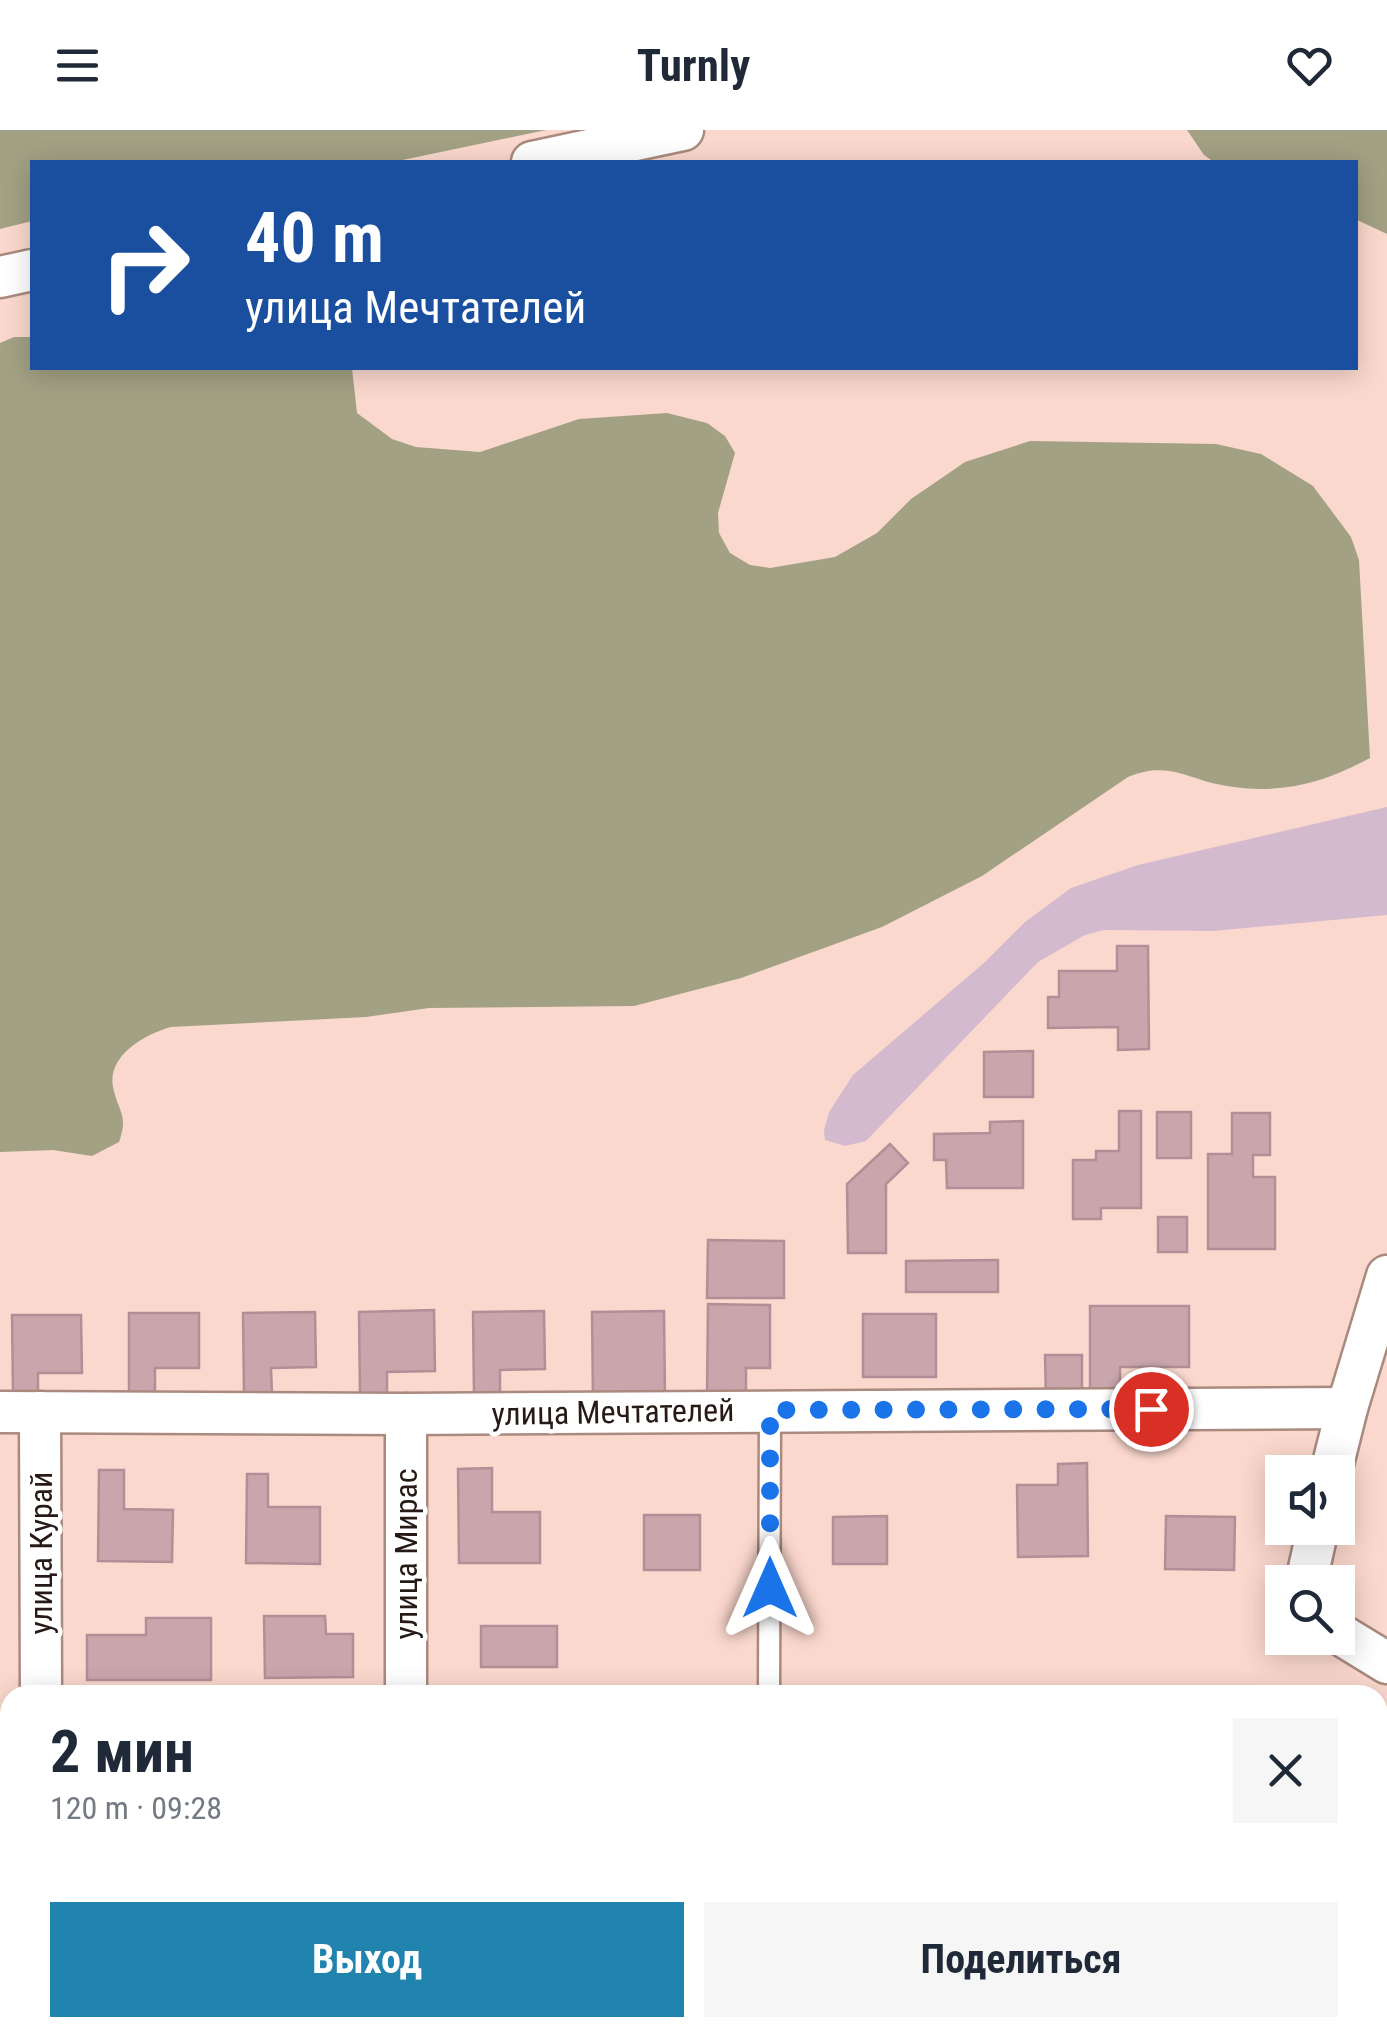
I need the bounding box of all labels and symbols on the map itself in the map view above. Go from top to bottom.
pin [1109,1367,1194,1452]
street label: улица Мечтателей [491,1391,735,1433]
street label: улица Мирас [387,1468,425,1640]
street label: улица Курай [22,1472,60,1634]
position arrow [718,1536,822,1640]

